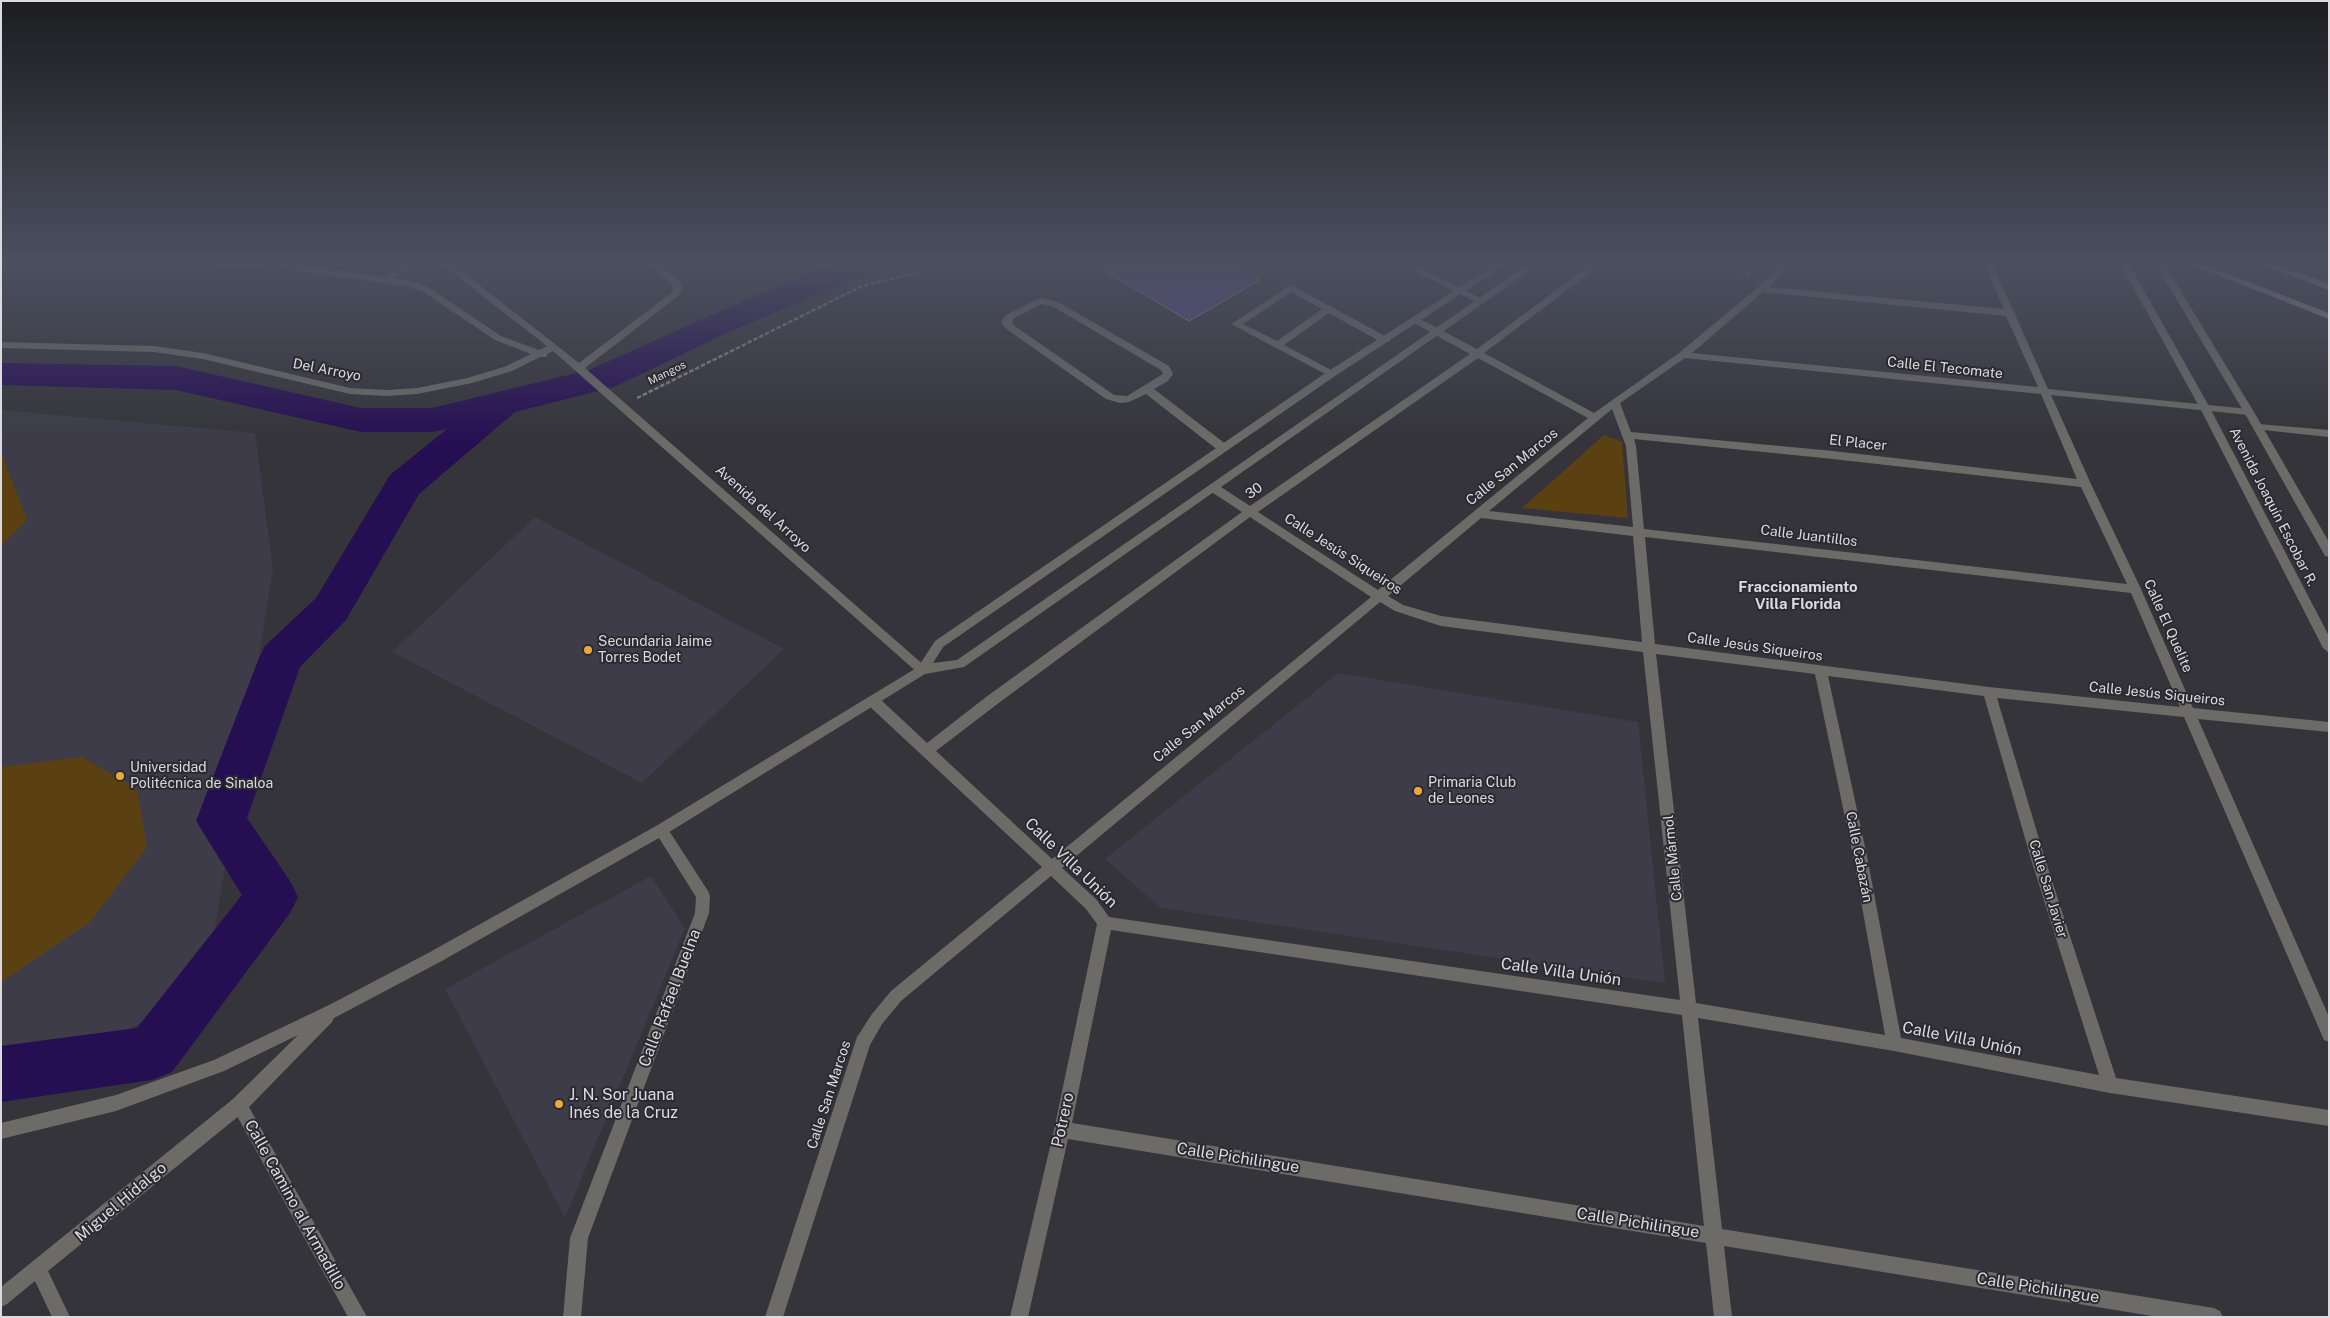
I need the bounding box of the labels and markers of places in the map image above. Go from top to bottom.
place label: Secundaria Jaime Torres Bodet [598,634,712,666]
marker: Secundaria Jaime Torres Bodet [582,644,594,656]
place label: Universidad Politécnica de Sinaloa [130,760,273,792]
marker: Universidad Politécnica de Sinaloa [114,770,126,782]
place label: Primaria Club de Leones [1428,775,1516,808]
marker: Primaria Club de Leones [1412,785,1424,797]
place label: J. N. Sor Juana Inés de la Cruz [569,1085,678,1123]
marker: J. N. Sor Juana Inés de la Cruz [553,1098,565,1110]

